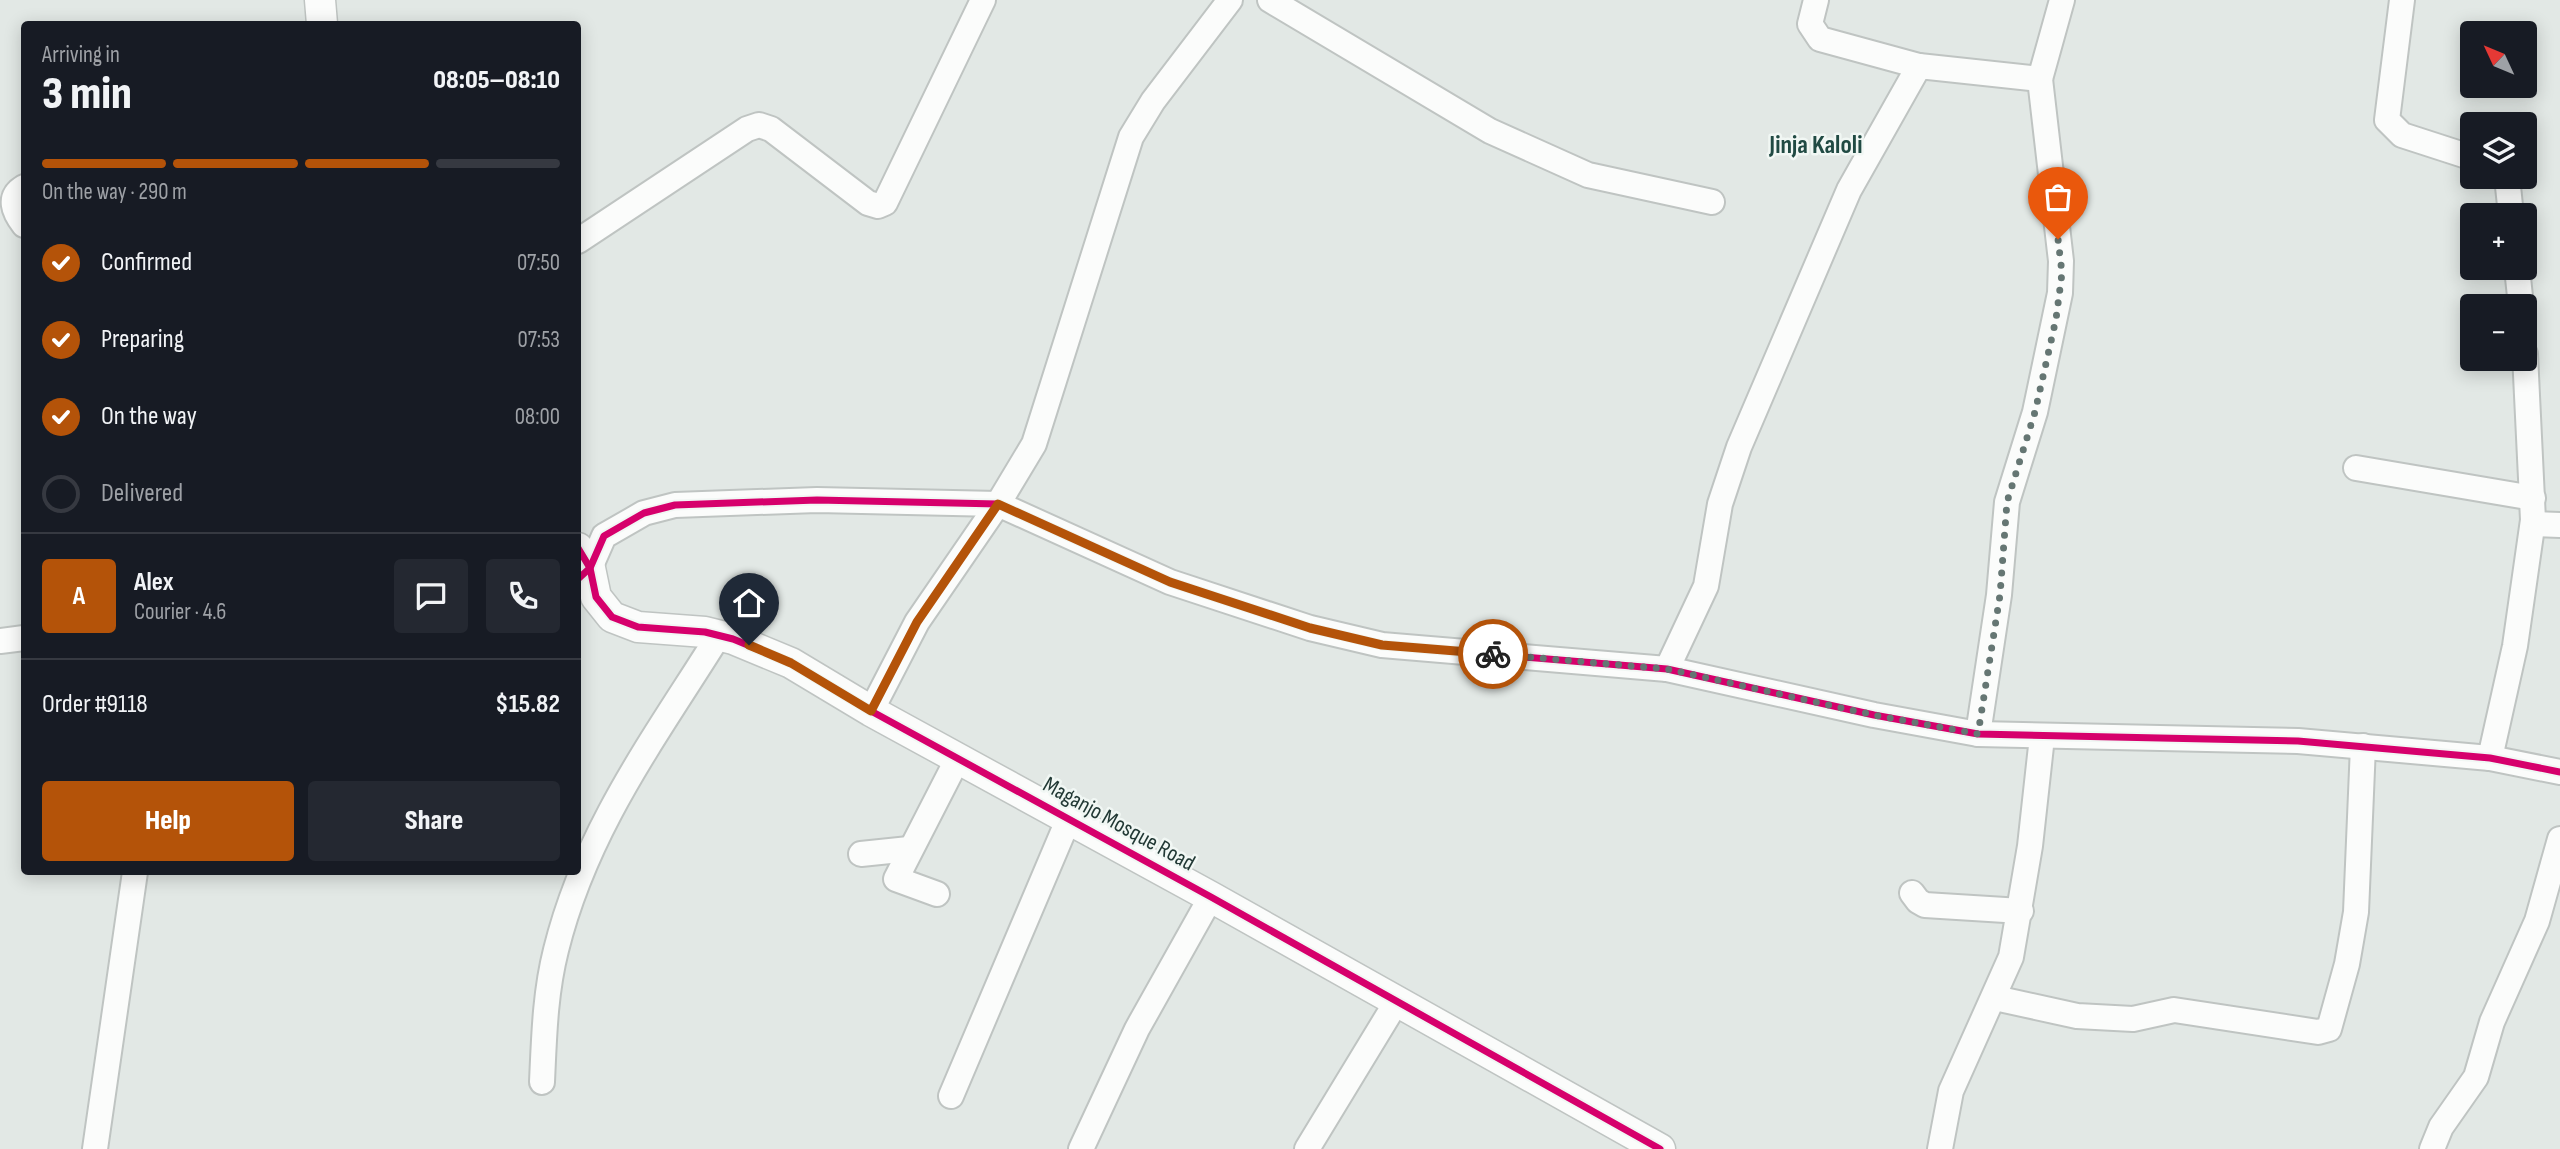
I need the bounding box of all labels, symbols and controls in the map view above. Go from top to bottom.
north arrow [2460,21,2538,98]
map controls [2460,21,2537,371]
text: Arriving in [42,41,120,69]
text: 08:05–08:10 [433,65,560,96]
text: 3 min [42,67,132,122]
button: layers [2460,112,2537,189]
district label: Jinja Kaloli [1768,130,1863,161]
pin [2028,167,2088,239]
text: On the way · 290 m [42,178,187,206]
icon: bag [2039,178,2077,216]
button: + [2460,203,2537,280]
icon: check [42,244,80,282]
text: Confirmed [101,247,192,278]
text: 07:50 [517,249,560,277]
button: − [2460,294,2537,371]
icon: check [42,321,80,359]
text: Preparing [101,324,184,355]
text: 07:53 [518,326,560,354]
icon: check [42,398,80,436]
text: On the way [101,401,197,432]
text: 08:00 [515,403,560,431]
text: Delivered [101,478,183,509]
button: chat [394,559,468,633]
button: phone [486,559,560,633]
text: Alex [134,567,174,598]
pin [719,573,779,645]
text: A [73,581,85,612]
icon: home [730,584,768,622]
text: Courier · 4.6 [134,598,226,626]
courier [1458,619,1528,689]
icon: bike [1474,635,1512,673]
text: Order #9118 [42,689,148,720]
text: $15.82 [495,689,560,720]
street label: Maganjo Mosque Road [1038,771,1200,877]
button: Help [42,781,294,861]
button: Share [308,781,560,861]

